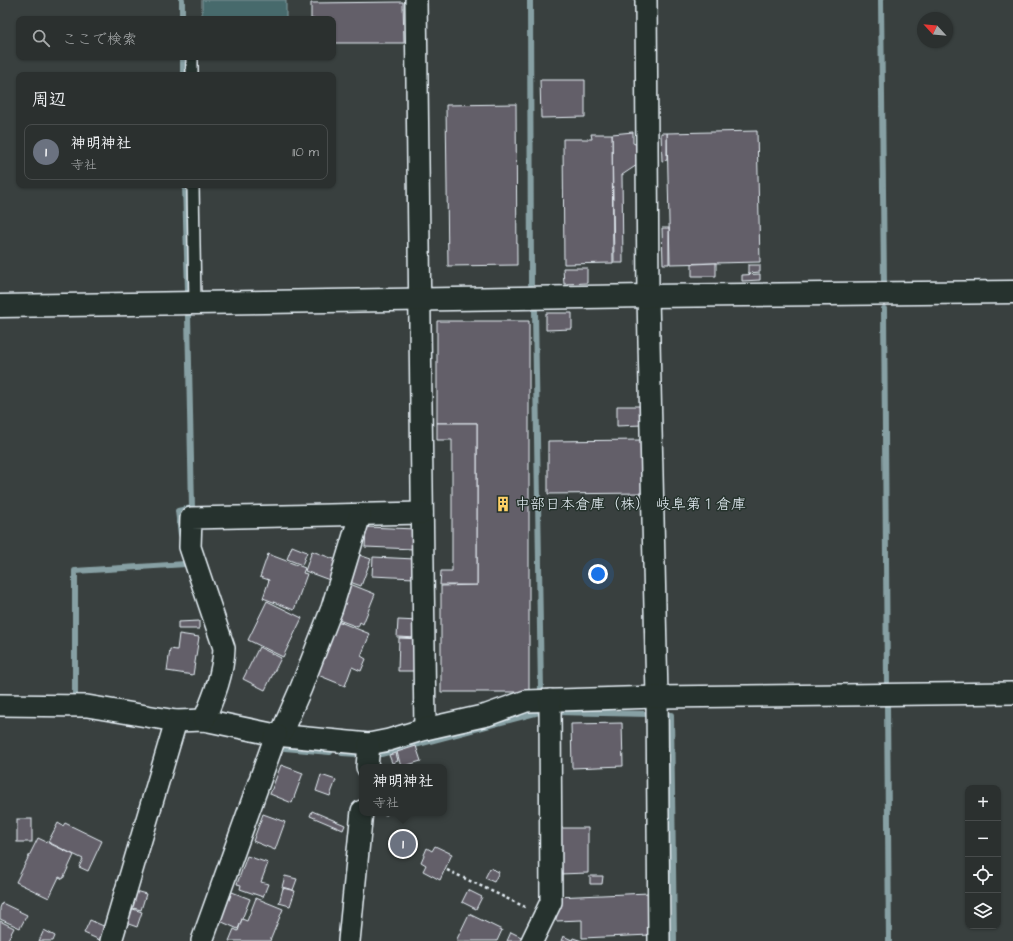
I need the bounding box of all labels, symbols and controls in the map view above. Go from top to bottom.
north arrow [917,12,953,48]
search box [16,16,336,60]
icon: search [30,27,52,49]
text: ここで検索 [62,29,137,50]
text: 周辺 [32,88,66,112]
text: 神明神社 [71,133,131,154]
text: 1 [45,143,47,161]
text: 110 m [292,143,319,161]
text: 寺社 [71,156,97,174]
place label: 中部日本倉庫（株） 岐阜第１倉庫 [515,494,746,515]
building icon: 中部日本倉庫（株） 岐阜第１倉庫 [494,495,512,513]
your location [588,564,608,584]
popup [359,764,447,816]
text: 神明神社 [373,771,433,792]
map controls [965,785,1001,929]
button: + [965,785,1001,821]
text: 寺社 [373,794,399,812]
button: − [965,821,1001,857]
pin: 1 [390,829,416,859]
button: locate [965,857,1001,893]
button: layers [965,893,1001,929]

